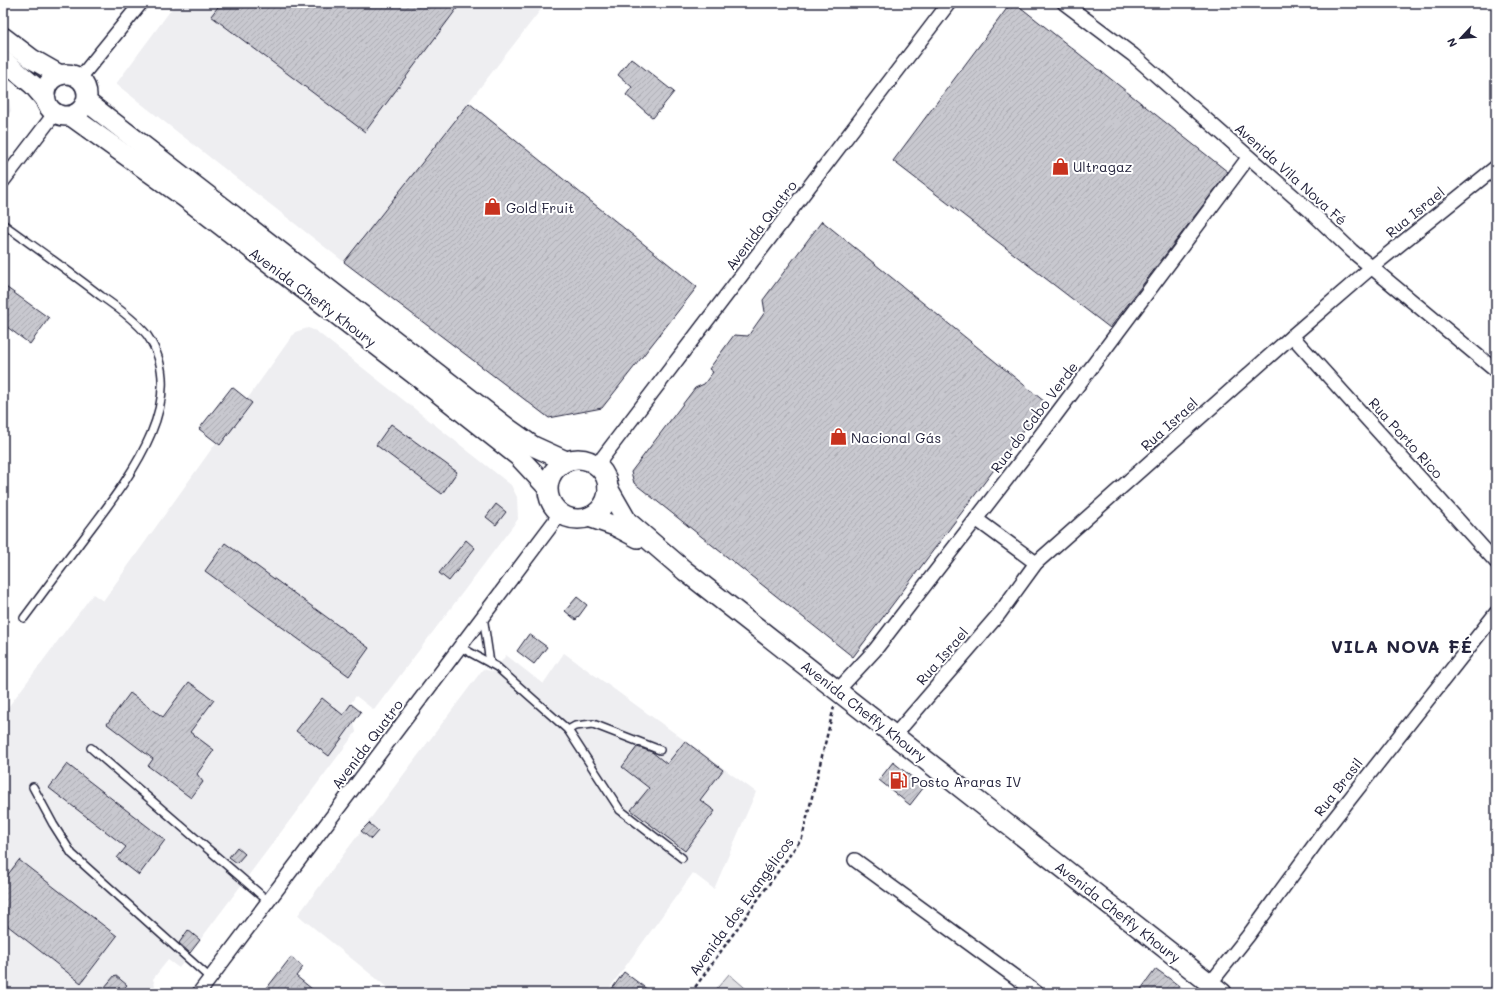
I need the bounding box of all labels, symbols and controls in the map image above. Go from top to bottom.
north arrow [1441,18,1481,58]
text: N [1443,36,1460,50]
street label: Avenida Vila Nova Fé [1231,119,1351,229]
shop icon: Ultragaz [1050,156,1070,176]
place label: Ultragaz [1073,157,1133,176]
street label: Avenida Quatro [721,176,801,274]
street label: Rua Israel [1382,182,1448,242]
shop icon: Gold Fruit [483,197,503,217]
place label: Gold Fruit [506,198,575,217]
street label: Avenida Cheffy Khoury [246,243,380,351]
street label: Rua do Cabo Verde [986,358,1082,476]
street label: Rua Israel [1136,393,1202,455]
street label: Rua Porto Rico [1365,394,1447,482]
shop icon: Nacional Gás [828,427,848,447]
place label: Nacional Gás [851,428,941,447]
street label: Rua Israel [912,623,972,689]
district label: VILA NOVA FÉ [1331,634,1473,658]
street label: Avenida Cheffy Khoury [797,656,931,766]
street label: Avenida Quatro [327,695,407,793]
street label: Rua Brasil [1309,754,1367,820]
fuel station icon: Posto Araras IV [888,771,908,791]
place label: Posto Araras IV [911,772,1021,791]
street label: Avenida dos Evangélicos [684,833,798,979]
street label: Avenida Cheffy Khoury [1051,857,1185,967]

